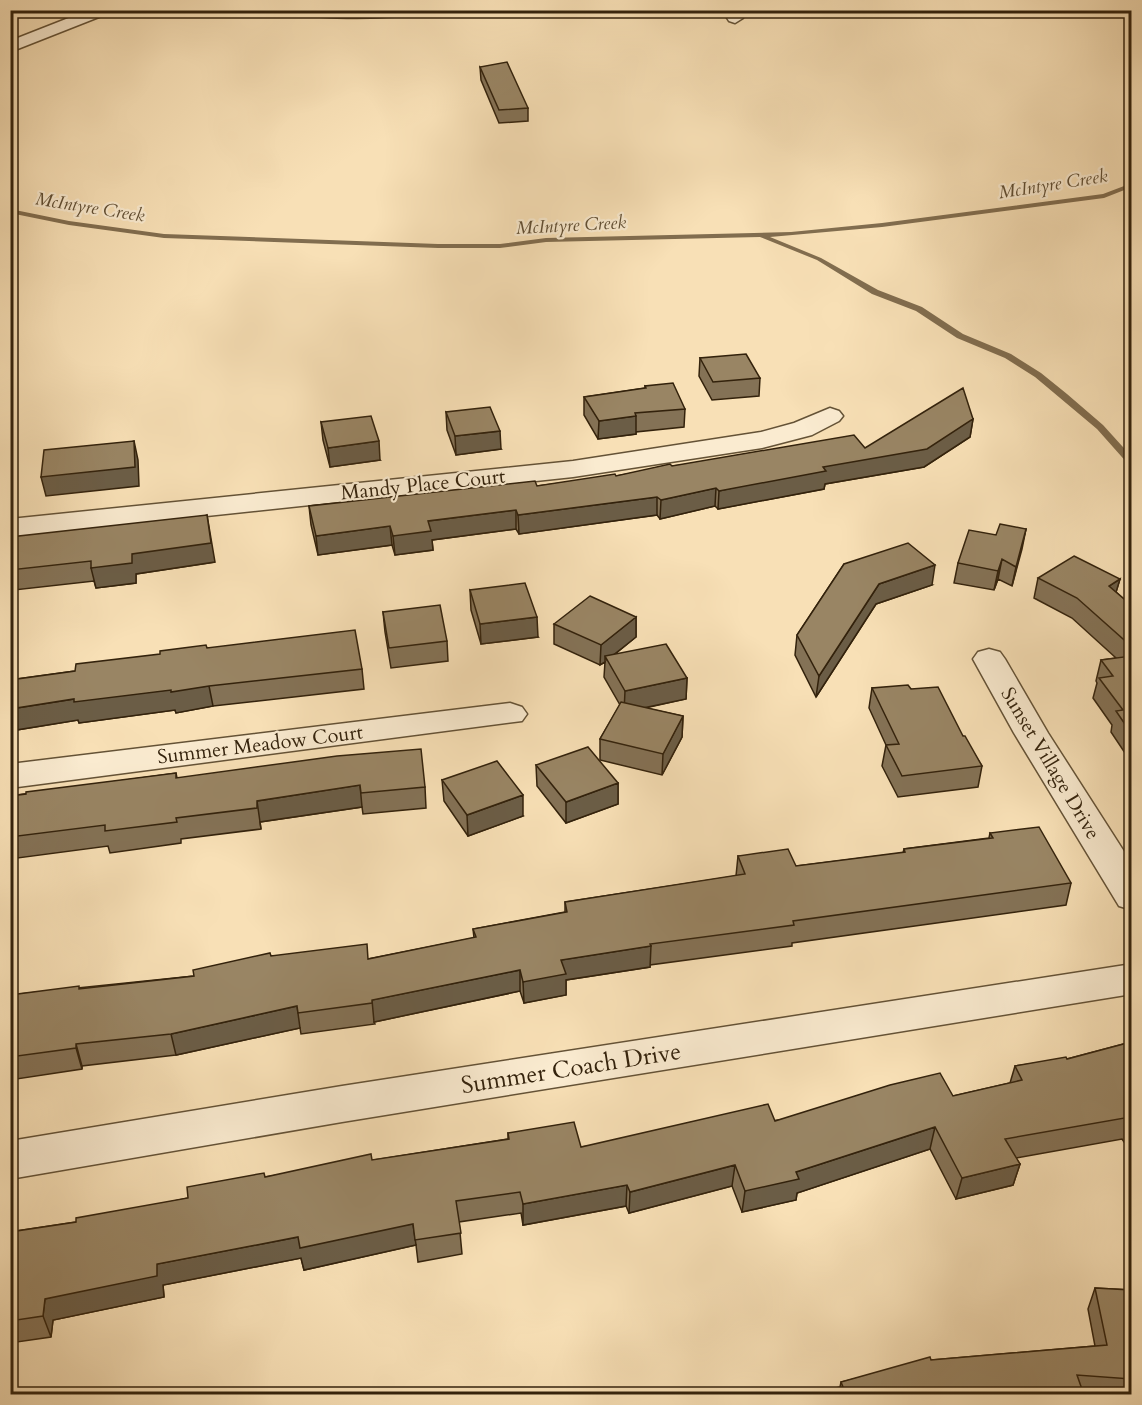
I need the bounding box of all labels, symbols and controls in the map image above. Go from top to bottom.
water label: McIntyre Creek [997,164,1110,205]
water label: McIntyre Creek [34,187,146,228]
water label: McIntyre Creek [515,210,627,241]
street label: Mandy Place Court [339,462,507,507]
street label: Sunset Village Drive [994,682,1107,844]
street label: Summer Meadow Court [156,718,365,770]
street label: Summer Coach Drive [459,1035,683,1102]

